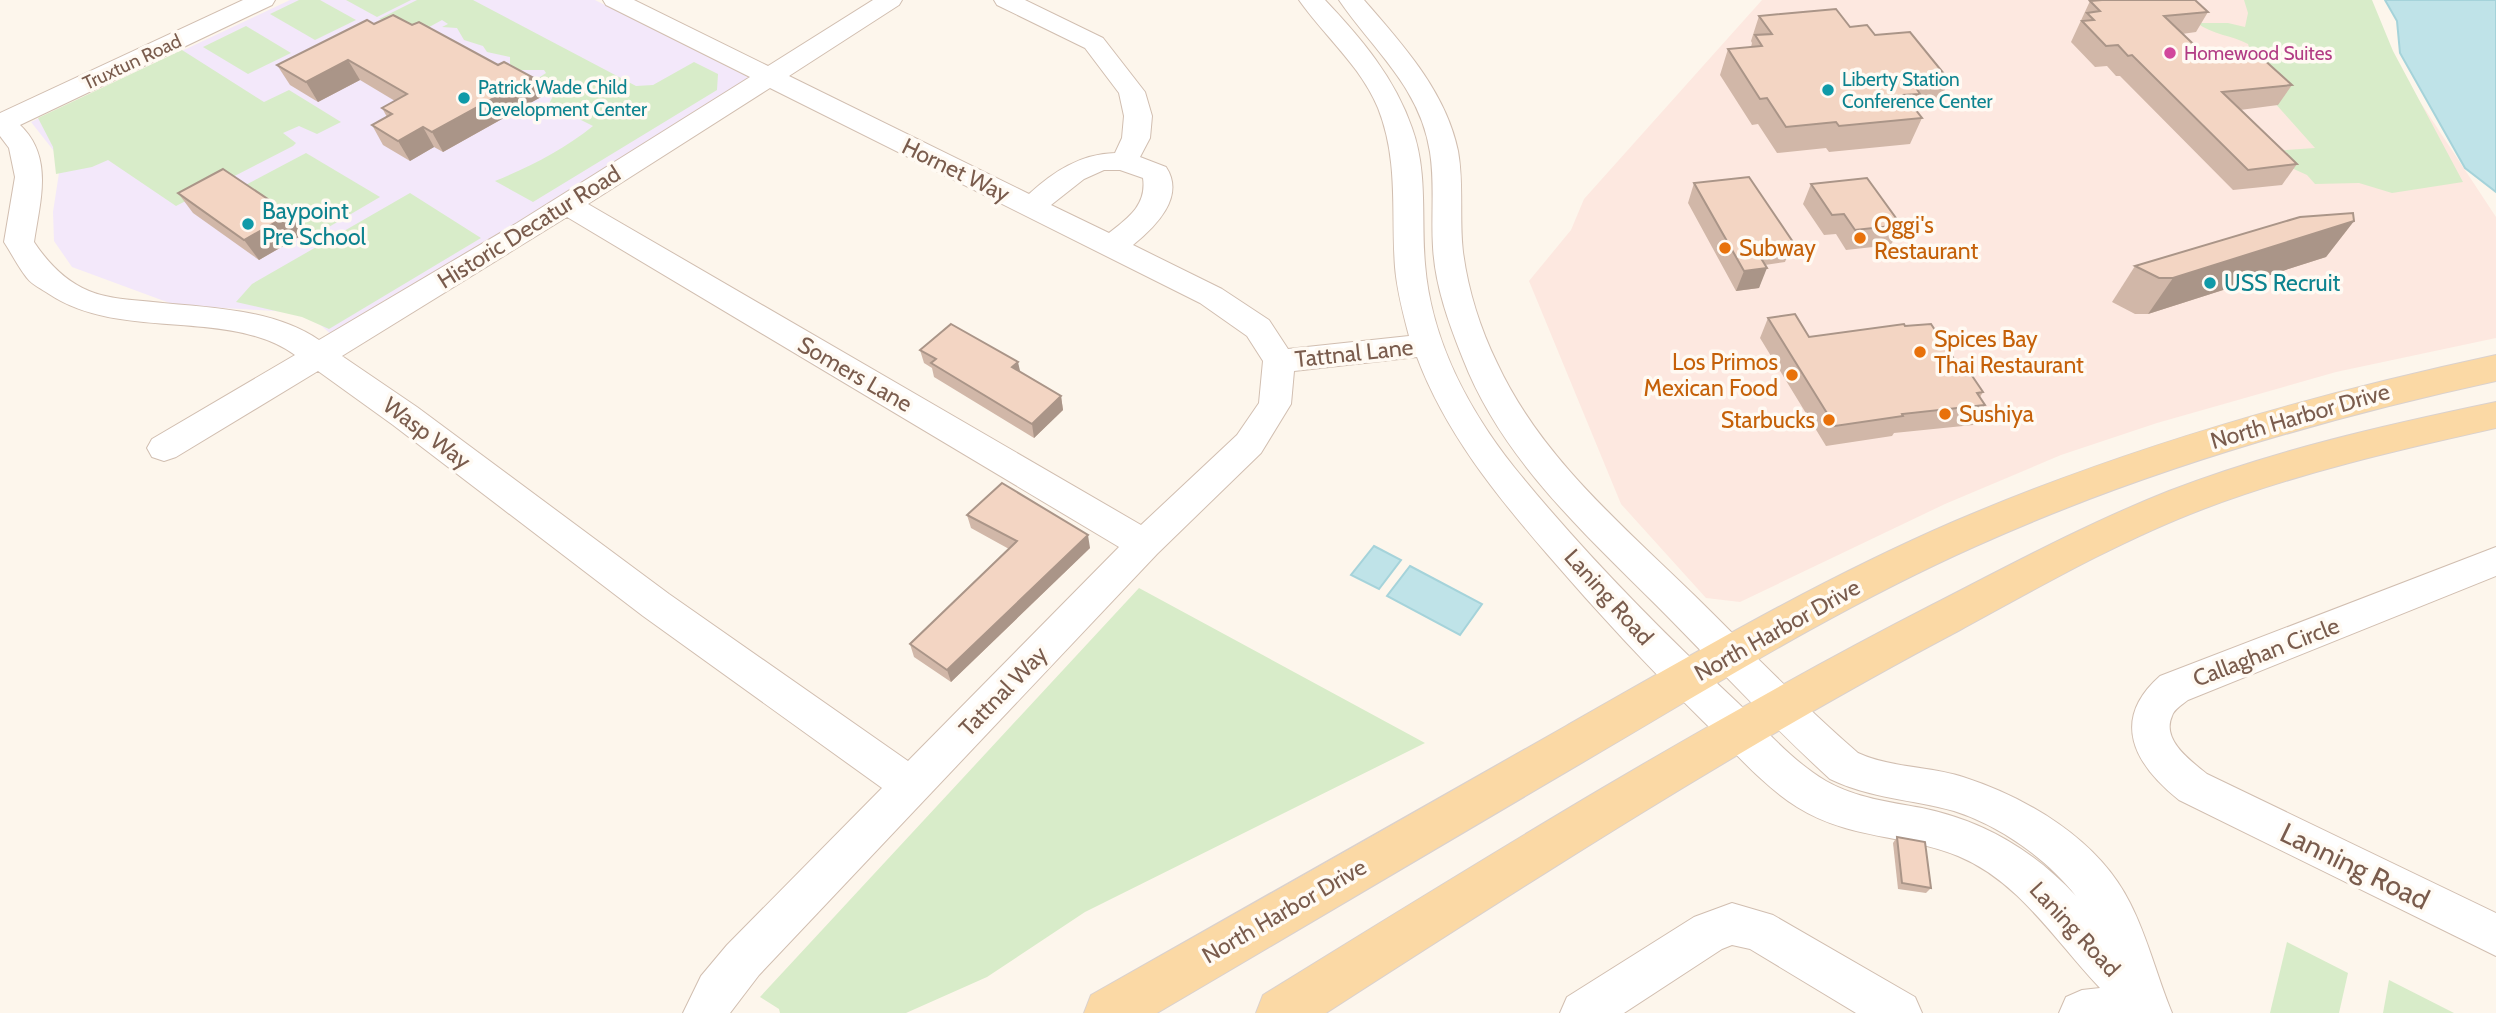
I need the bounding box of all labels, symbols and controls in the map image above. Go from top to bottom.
street label: Truxtun Road [79,29,185,95]
place label: Homewood Suites [2184,42,2332,65]
marker: Homewood Suites [2162,45,2178,61]
place label: Liberty Station Conference Center [1842,68,1993,113]
place label: Patrick Wade Child Development Center [478,76,647,121]
marker: Liberty Station Conference Center [1820,82,1836,98]
marker: Patrick Wade Child Development Center [456,90,472,106]
street label: Hornet Way [898,132,1015,208]
street label: Historic Decatur Road [432,159,626,295]
place label: Baypoint Pre School [262,197,367,251]
place label: Oggi's Restaurant [1874,211,1978,265]
marker: Baypoint Pre School [240,216,256,232]
marker: Oggi's Restaurant [1852,230,1868,246]
place label: Subway [1739,234,1816,262]
marker: Subway [1717,240,1733,256]
place label: USS Recruit [2224,269,2341,297]
marker: USS Recruit [2202,275,2218,291]
place label: Spices Bay Thai Restaurant [1934,325,2084,379]
street label: Somers Lane [793,330,917,418]
street label: Tattnal Lane [1293,333,1415,373]
marker: Spices Bay Thai Restaurant [1912,344,1928,360]
place label: Los Primos Mexican Food [1644,348,1778,402]
marker: Los Primos Mexican Food [1784,367,1800,383]
street label: North Harbor Drive [2207,377,2393,455]
street label: Wasp Way [378,391,477,475]
place label: Sushiya [1959,400,2034,428]
place label: Starbucks [1721,406,1815,434]
marker: Sushiya [1937,406,1953,422]
marker: Starbucks [1821,412,1837,428]
street label: Laning Road [1559,543,1659,651]
street label: North Harbor Drive [1689,573,1865,687]
street label: Callaghan Circle [2189,611,2343,693]
street label: Tattnal Way [953,640,1053,742]
street label: Lanning Road [2275,815,2435,917]
street label: North Harbor Drive [1197,853,1371,969]
street label: Laning Road [2024,876,2126,982]

